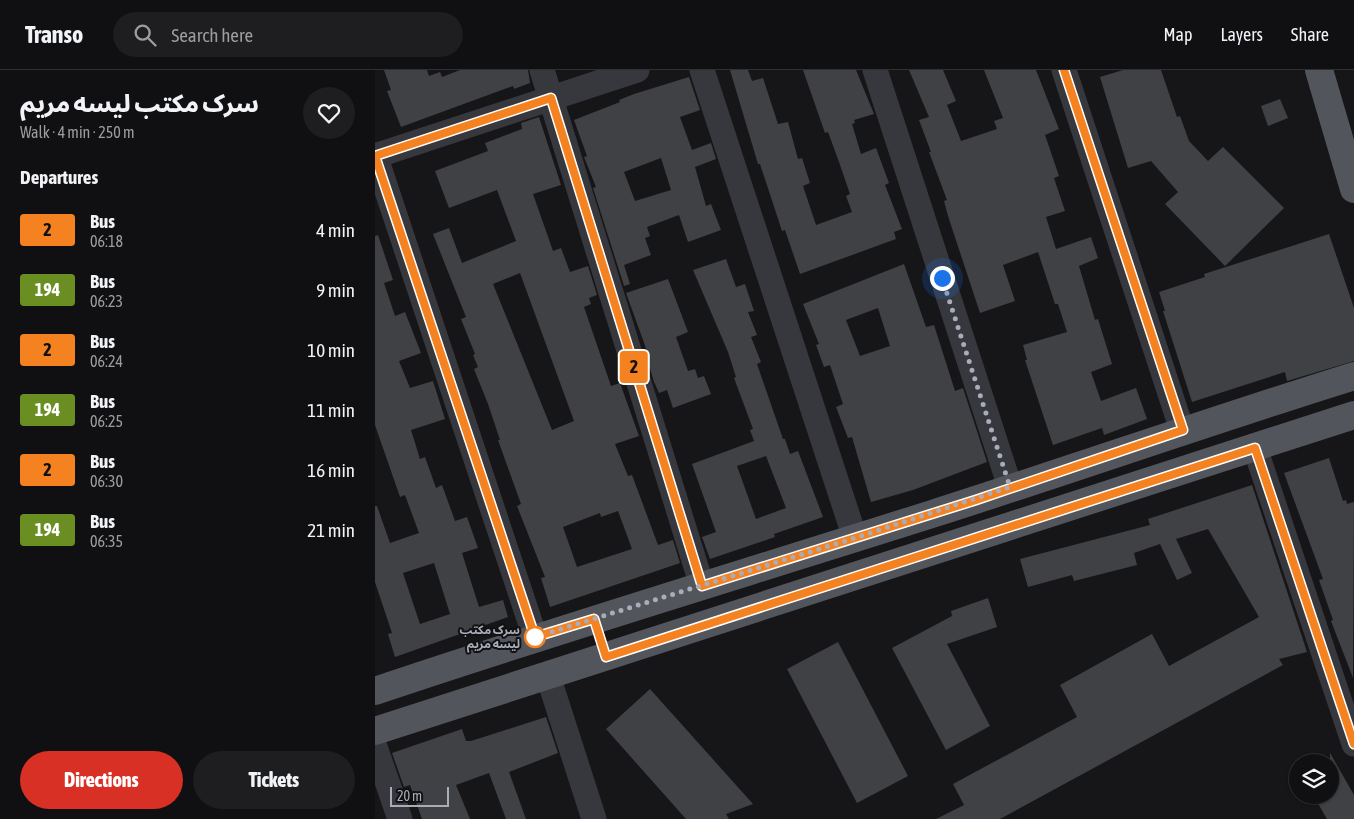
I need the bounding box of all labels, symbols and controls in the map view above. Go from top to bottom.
search box [113,12,463,57]
text: Transo [25,21,83,48]
icon: search [131,21,159,49]
text: Search here [171,24,253,46]
text: Map [1163,24,1192,45]
text: Layers [1220,24,1263,45]
text: Share [1291,24,1329,45]
button: heart [303,87,355,139]
text: سرک مکتب لیسه مریم [20,90,259,117]
text: Walk · 4 min · 250 m [20,123,134,141]
text: Departures [20,166,98,188]
text: Bus [90,210,115,232]
text: 2 [43,219,52,240]
text: 4 min [316,219,355,241]
text: 06:18 [90,232,123,250]
your location [930,266,955,291]
text: Bus [90,270,115,292]
text: 194 [35,279,60,300]
text: 9 min [316,279,355,301]
text: 06:23 [90,292,123,310]
text: Bus [90,330,115,352]
text: 2 [43,339,52,360]
text: 10 min [307,339,355,361]
line badge: 2 [618,351,650,383]
text: 06:24 [90,352,123,370]
text: 2 [630,356,638,377]
text: Bus [90,390,115,412]
text: 194 [35,399,60,420]
text: 11 min [307,399,355,421]
text: 06:25 [90,412,123,430]
text: Bus [90,450,115,472]
text: 2 [43,459,52,480]
text: 16 min [307,459,355,481]
text: 06:30 [90,472,123,490]
text: Bus [90,510,115,532]
text: 194 [35,519,60,540]
text: 21 min [307,519,355,541]
text: 06:35 [90,532,123,550]
place label: سرک مکتب لیسه مریم [459,623,520,653]
marker: سرک مکتب لیسه مریم [524,626,546,648]
button: Directions [20,751,183,809]
button: Tickets [193,751,355,809]
map controls [1289,754,1339,804]
button: layers [1289,754,1339,804]
scale bar [390,784,449,807]
text: 20 m [397,788,422,804]

